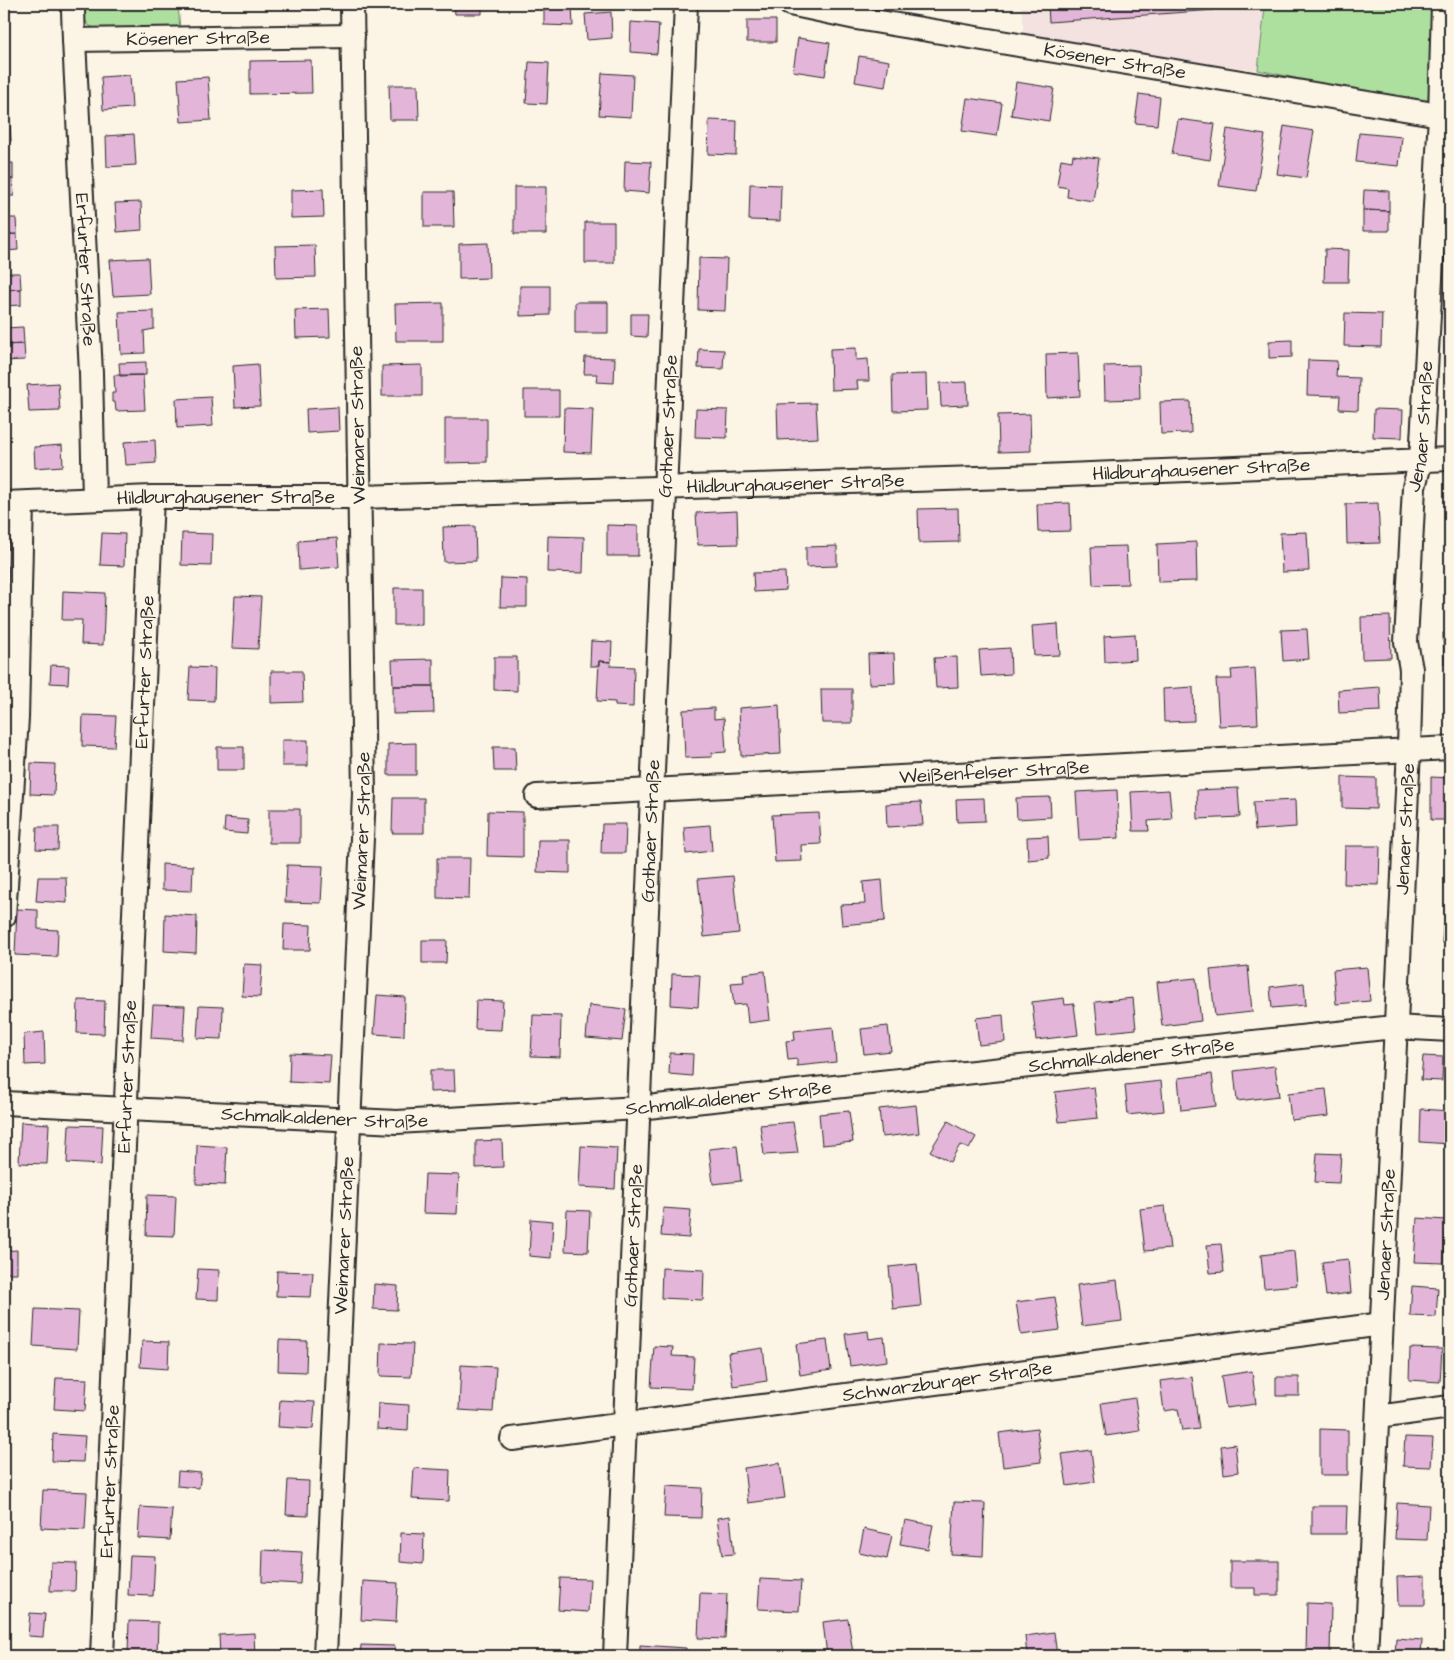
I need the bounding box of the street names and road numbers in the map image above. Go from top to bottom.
street label: Kösener Straße [126,24,270,53]
street label: Kösener Straße [1042,36,1188,86]
street label: Erfurter Straße [68,193,103,347]
street label: Weimarer Straße [343,346,373,504]
street label: Gothaer Straße [651,354,684,498]
street label: Jenaer Straße [1400,360,1440,495]
street label: Hildburghausener Straße [1092,451,1311,487]
street label: Hildburghausener Straße [686,467,905,501]
street label: Hildburghausener Straße [116,483,335,512]
street label: Erfurter Straße [128,595,161,749]
street label: Weimarer Straße [345,752,378,910]
street label: Weißenfelser Straße [898,753,1090,790]
street label: Gothaer Straße [634,759,667,903]
street label: Jenaer Straße [1389,762,1422,895]
street label: Erfurter Straße [110,999,144,1154]
street label: Schmalkaldener Straße [1027,1031,1236,1080]
street label: Schmalkaldener Straße [625,1074,833,1122]
street label: Schmalkaldener Straße [220,1100,429,1136]
street label: Weimarer Straße [327,1156,361,1315]
street label: Gothaer Straße [617,1163,650,1307]
street label: Jenaer Straße [1369,1168,1403,1301]
street label: Schwarzburger Straße [841,1354,1054,1409]
street label: Erfurter Straße [93,1404,126,1558]

